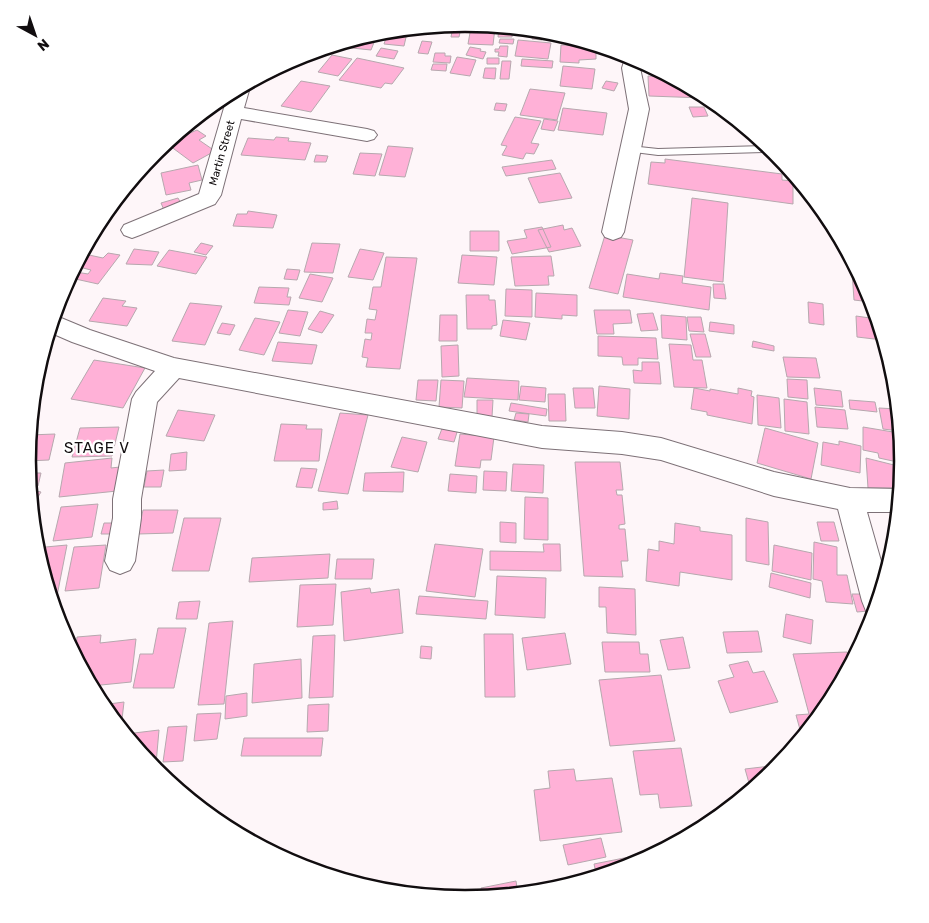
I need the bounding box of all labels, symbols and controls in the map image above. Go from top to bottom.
north arrow [10,10,60,60]
text: N [34,35,52,54]
street label: Martin Street [207,118,238,187]
district label: STAGE V [64,439,130,457]

